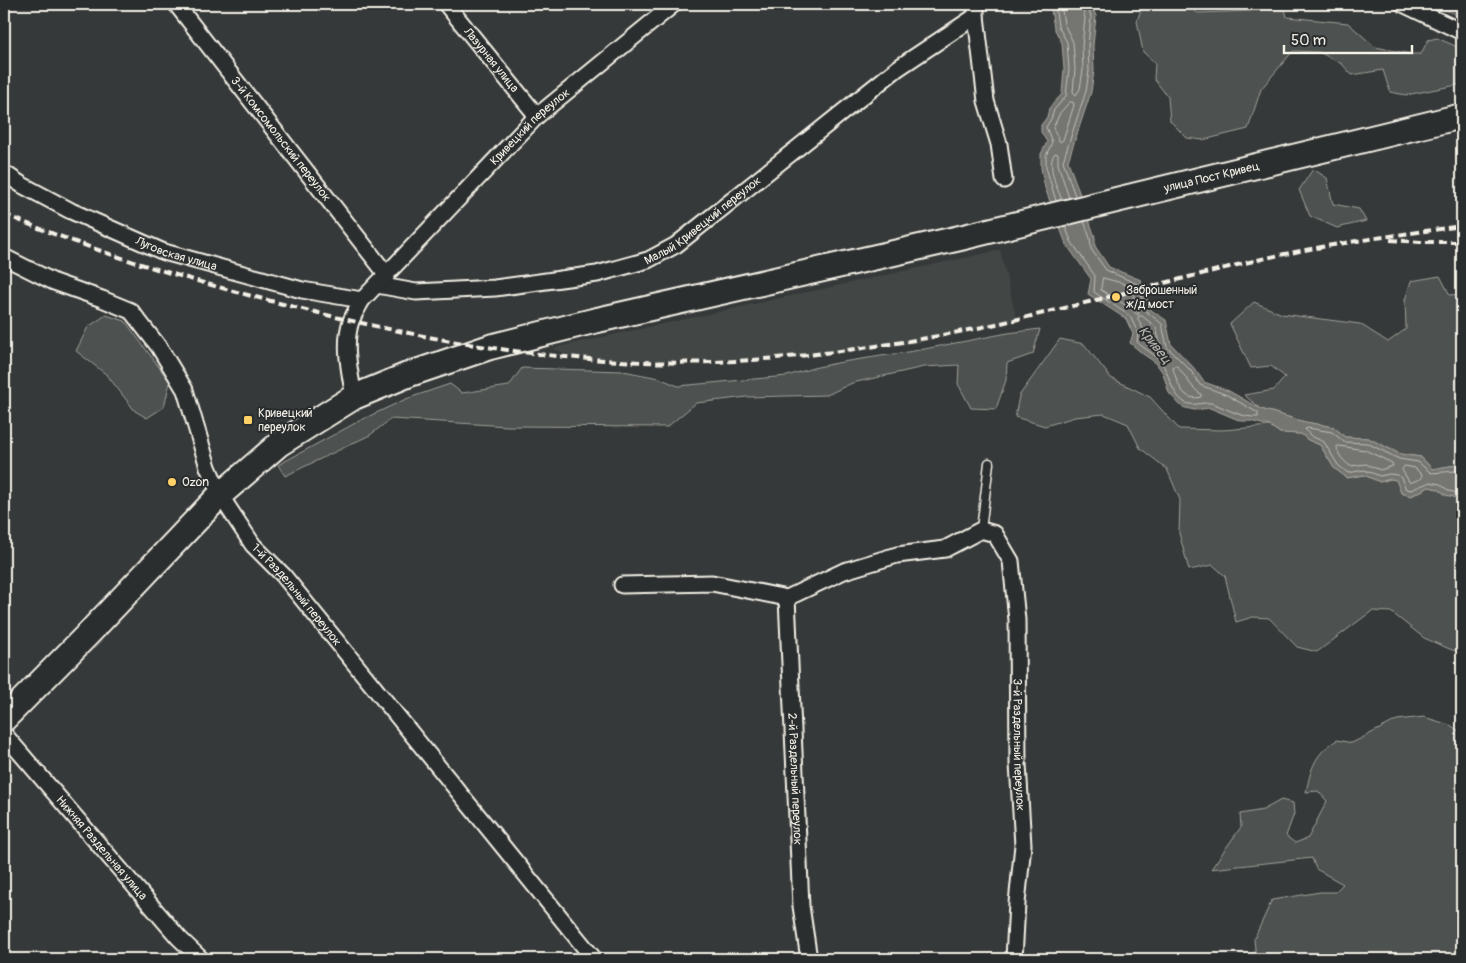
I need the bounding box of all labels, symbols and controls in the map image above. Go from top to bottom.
scale bar [1284,22,1411,54]
street label: Лазурная улица [460,24,522,96]
text: 50 m [1291,31,1326,50]
street label: 3-й Комсомольский переулок [228,74,334,204]
street label: Кривецкий переулок [487,85,573,168]
street label: улица Пост Кривец [1161,158,1261,196]
street label: Малый Кривецкий переулок [642,173,764,268]
street label: Луговская улица [132,233,219,274]
place label: Заброшенный ж/д мост [1126,283,1198,312]
marker: Заброшенный ж/д мост [1110,291,1122,303]
water label: Кривец [1135,323,1175,368]
place label: Кривецкий переулок [258,406,313,435]
marker: Кривецкий переулок [242,414,254,426]
place label: Ozon [182,475,209,490]
marker: Ozon [166,476,178,488]
street label: 1-й Раздельный переулок [248,540,345,649]
street label: 3-й Раздельный переулок [1010,679,1028,811]
street label: 2-й Раздельный переулок [785,712,806,845]
street label: Нижняя Раздельная улица [53,793,151,903]

